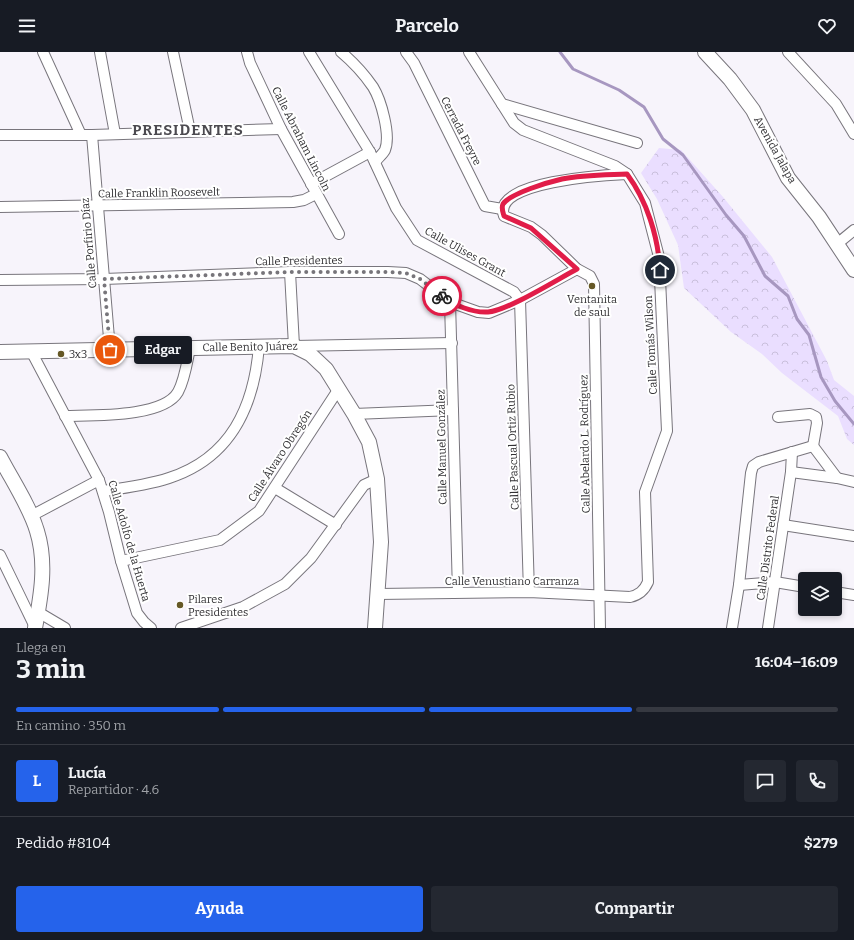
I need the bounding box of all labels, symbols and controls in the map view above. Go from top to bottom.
icon: menu [16,15,38,37]
text: Parcelo [395,15,459,37]
icon: heart [816,15,838,37]
street label: Calle Abraham Lincoln [269,85,333,193]
street label: Cerrada Freyre [438,94,484,168]
street label: Avenida Jalapa [751,114,799,186]
district label: PRESIDENTES [132,121,244,139]
street label: Calle Franklin Roosevelt [98,185,220,201]
street label: Calle Porfirio Díaz [79,197,99,289]
street label: Calle Ulises Grant [422,224,508,280]
pin [643,253,677,287]
street label: Calle Presidentes [255,254,343,268]
icon: home [649,259,671,281]
courier [422,276,462,316]
marker: Ventanita de saul [587,281,597,291]
icon: bike [431,285,453,307]
place label: Ventanita de saul [567,293,617,319]
street label: Calle Tomás Wilson [642,295,660,395]
pin [93,333,127,367]
callout: Edgar [134,336,192,364]
icon: bag [99,339,121,361]
street label: Calle Benito Juárez [202,340,298,354]
text: Edgar [145,342,181,357]
place label: 3x3 [69,348,87,361]
marker: 3x3 [56,349,66,359]
street label: Calle Abelardo L. Rodríguez [577,374,593,514]
street label: Calle Pascual Ortiz Rubio [504,384,522,510]
street label: Calle Manuel González [434,389,450,505]
street label: Calle Álvaro Obregón [245,407,315,504]
street label: Calle Adolfo de la Huerta [105,479,153,603]
street label: Calle Distrito Federal [754,495,782,601]
map controls [798,572,842,616]
button: layers [798,572,842,616]
street label: Calle Venustiano Carranza [445,575,579,588]
place label: Pilares Presidentes [188,593,248,619]
marker: Pilares Presidentes [175,600,185,610]
text: Llega en [16,640,66,655]
text: 16:04–16:09 [755,653,838,671]
text: 3 min [16,654,85,685]
text: En camino · 350 m [16,718,126,733]
button: chat [744,760,786,802]
button: phone [796,760,838,802]
text: Lucía [68,764,106,782]
text: L [33,772,41,790]
text: Repartidor · 4.6 [68,782,159,797]
text: Pedido #8104 [16,834,110,852]
text: $279 [804,834,838,852]
button: Ayuda [16,886,423,932]
button: Compartir [431,886,838,932]

